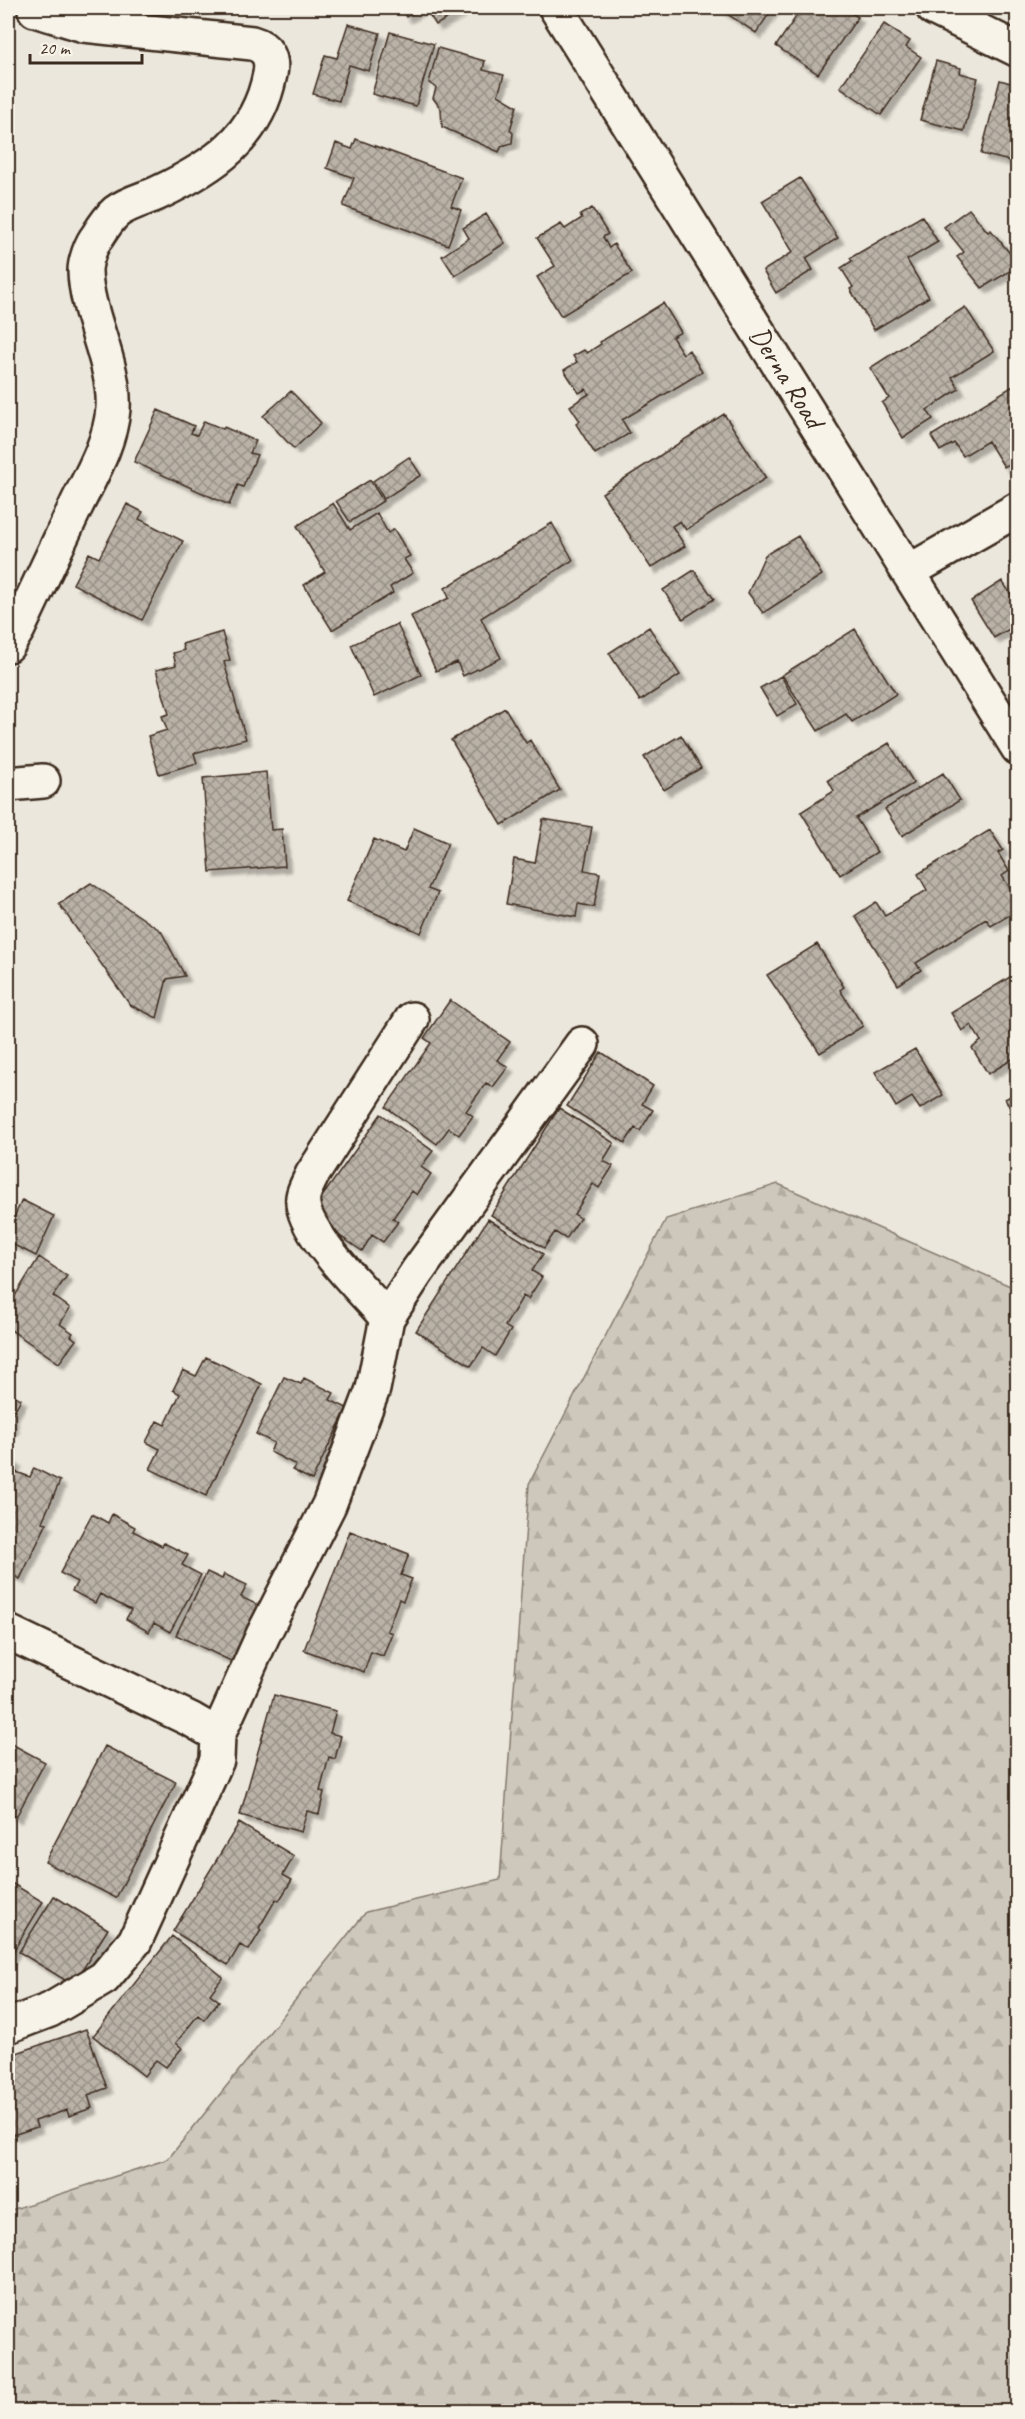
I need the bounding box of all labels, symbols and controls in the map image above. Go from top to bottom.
scale bar [30,27,142,65]
text: 20 m [39,37,72,59]
street label: Derna Road [742,320,834,438]

